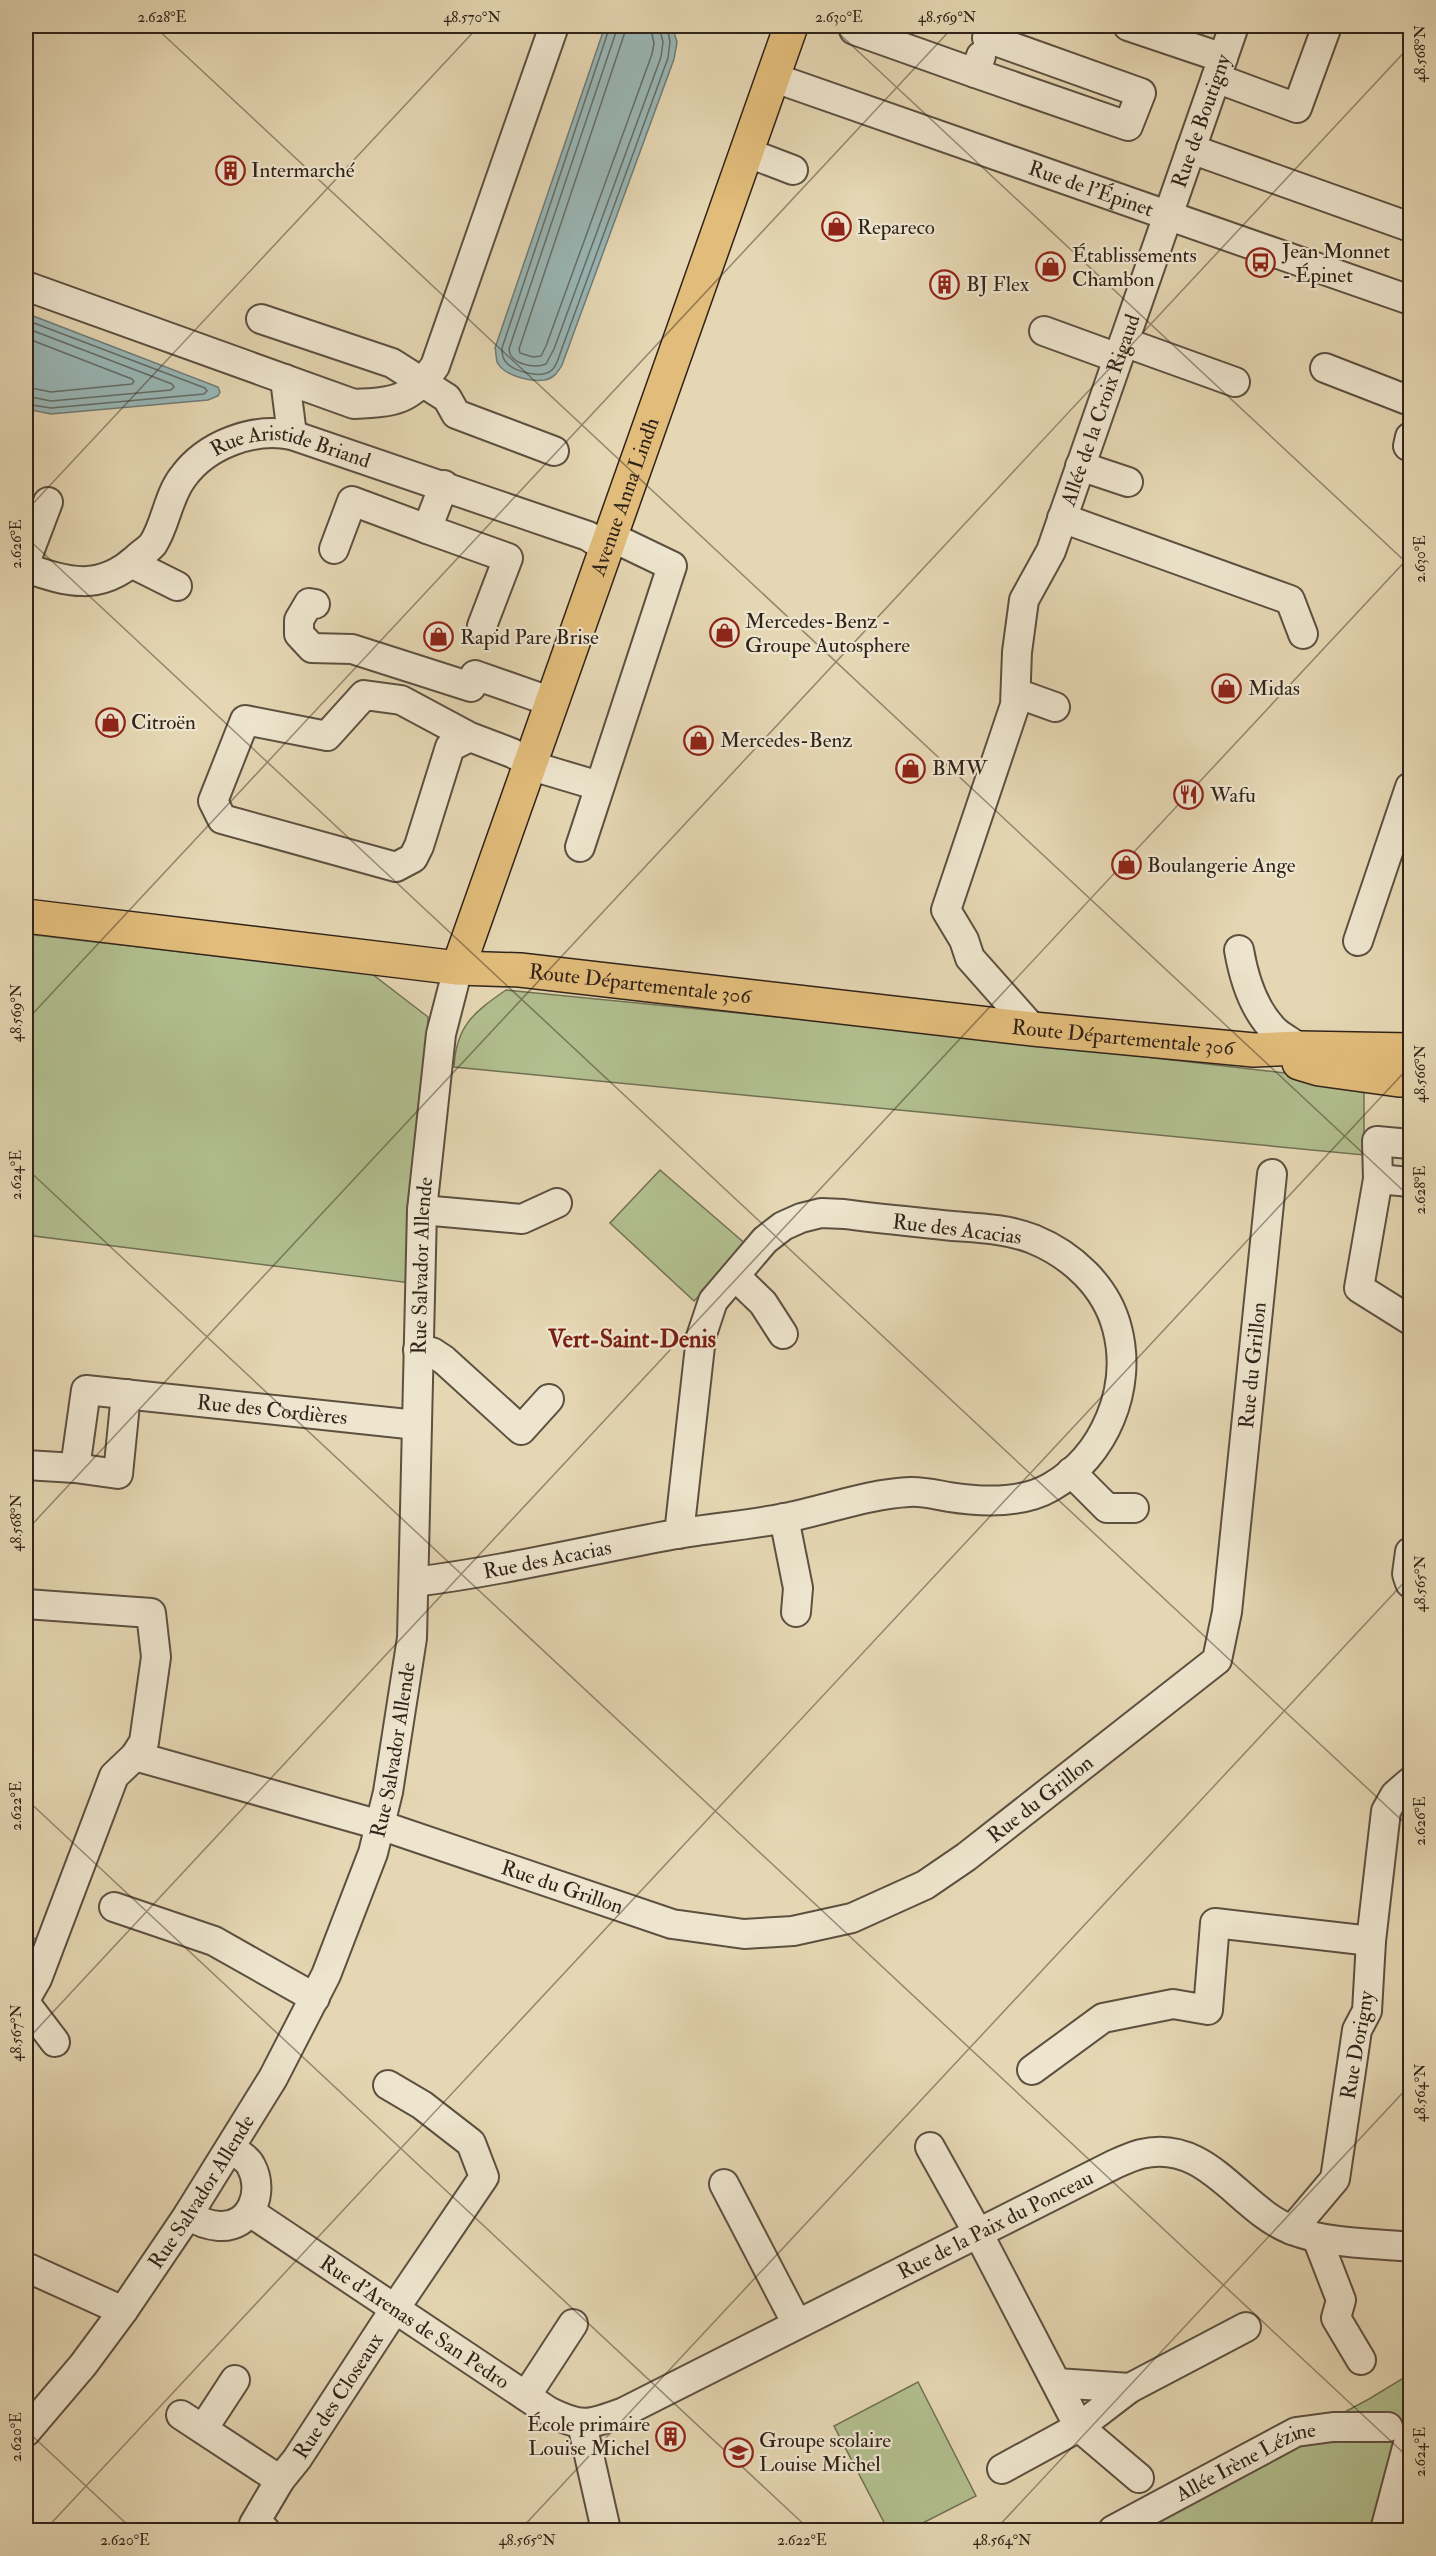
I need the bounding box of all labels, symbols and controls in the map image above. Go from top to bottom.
text: 2.628°E [138,8,187,27]
text: 48.570°N [443,8,501,27]
text: 2.630°E [815,8,863,27]
text: 48.569°N [918,8,977,27]
text: 48.568°N [1411,25,1430,83]
street label: Rue de Boutigny [1166,50,1237,192]
building icon: Intermarché [214,154,246,186]
street label: Rue de l'Épinet [1025,155,1157,223]
place label: Intermarché [251,157,355,184]
shop icon: Repareco [820,211,852,243]
place label: Repareco [857,214,935,241]
place label: Jean Monnet - Épinet [1281,238,1390,289]
place label: Établissements Chambon [1072,242,1197,293]
bus stop icon: Jean Monnet - Épinet [1245,247,1277,279]
shop icon: Établissements Chambon [1035,251,1067,283]
building icon: BJ Flex [929,268,961,300]
place label: BJ Flex [966,271,1030,298]
street label: Allée de la Croix Rigaud [1054,310,1147,511]
street label: Avenue Anna Lindh [584,414,666,581]
street label: Rue Aristide Briand [206,420,375,475]
text: 2.626°E [7,519,26,569]
text: 2.630°E [1411,535,1430,583]
place label: Mercedes-Benz - Groupe Autosphere [745,608,910,659]
shop icon: Mercedes-Benz - Groupe Autosphere [708,617,740,649]
shop icon: Rapid Pare Brise [423,621,455,653]
place label: Rapid Pare Brise [460,624,599,651]
shop icon: Midas [1211,672,1243,704]
place label: Midas [1248,675,1300,702]
shop icon: Citroën [94,706,126,738]
place label: Citroën [131,709,196,736]
shop icon: Mercedes-Benz [683,724,715,756]
place label: Mercedes-Benz [720,727,852,754]
shop icon: BMW [895,752,927,784]
place label: BMW [932,755,988,782]
restaurant icon: Wafu [1173,779,1205,811]
place label: Wafu [1209,782,1256,809]
shop icon: Boulangerie Ange [1110,849,1142,881]
place label: Boulangerie Ange [1147,852,1296,879]
street label: Route Départementale 306 [527,958,754,1011]
text: 48.569°N [7,983,26,1042]
street label: Route Départementale 306 [1010,1014,1237,1062]
text: 48.566°N [1411,1044,1430,1103]
text: 2.624°E [7,1150,26,1200]
text: 2.628°E [1411,1165,1430,1214]
street label: Rue Salvador Allende [406,1175,439,1355]
street label: Rue des Acacias [891,1208,1023,1251]
street label: Rue du Grillon [1233,1300,1273,1430]
district label: Vert-Saint-Denis [547,1324,716,1355]
street label: Rue des Cordières [196,1389,349,1432]
text: 48.568°N [7,1494,26,1552]
street label: Rue des Acacias [481,1534,614,1585]
text: 48.565°N [1411,1555,1430,1613]
street label: Rue Salvador Allende [364,1660,422,1841]
street label: Rue du Grillon [982,1749,1099,1849]
text: 2.622°E [7,1781,26,1831]
text: 2.626°E [1411,1796,1430,1846]
street label: Rue du Grillon [498,1854,627,1921]
street label: Rue Dorigny [1335,1988,1380,2101]
text: 48.567°N [7,2004,26,2062]
text: 48.564°N [1411,2063,1430,2122]
street label: Rue Salvador Allende [143,2110,261,2274]
street label: Rue de la Paix du Ponceau [893,2164,1098,2286]
street label: Rue d'Arenas de San Pedro [314,2249,514,2395]
street label: Rue des Closeaux [288,2327,390,2464]
place label: École primaire Louise Michel [527,2411,651,2462]
text: 2.620°E [7,2412,26,2462]
street label: Allée Irène Lézine [1170,2416,1318,2508]
building icon: École primaire Louise Michel [655,2420,687,2452]
place label: Groupe scolaire Louise Michel [759,2427,891,2478]
text: 2.624°E [1411,2427,1430,2477]
school or university icon: Groupe scolaire Louise Michel [722,2436,754,2468]
text: 2.620°E [100,2531,150,2550]
text: 48.565°N [498,2531,556,2550]
text: 2.622°E [777,2531,827,2550]
text: 48.564°N [973,2531,1032,2550]

